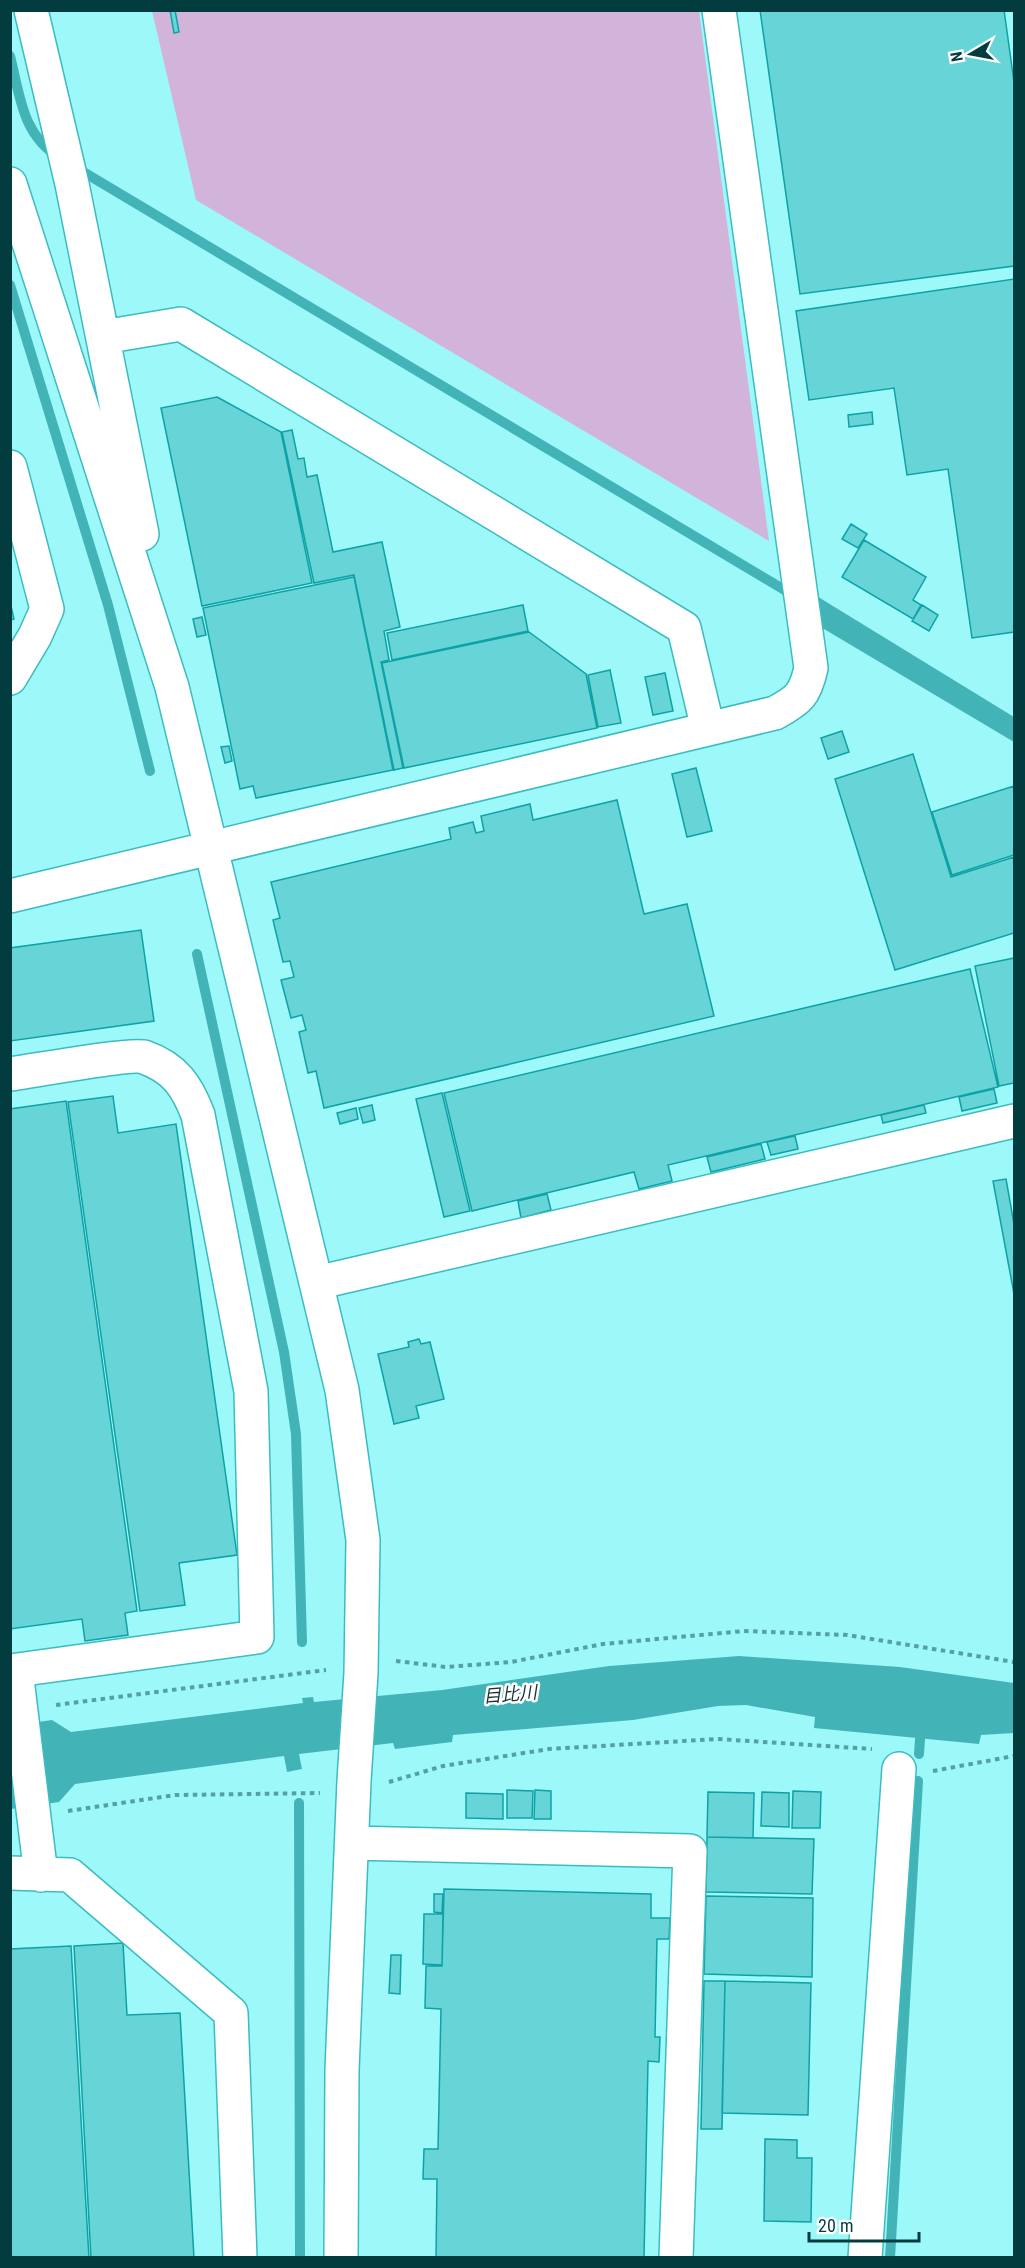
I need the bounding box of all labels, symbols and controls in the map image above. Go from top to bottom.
north arrow [941,24,1001,84]
text: N [947,50,967,63]
water label: 目比川 [482,1681,540,1707]
scale bar [809,2205,918,2243]
text: 20 m [818,2215,853,2236]

